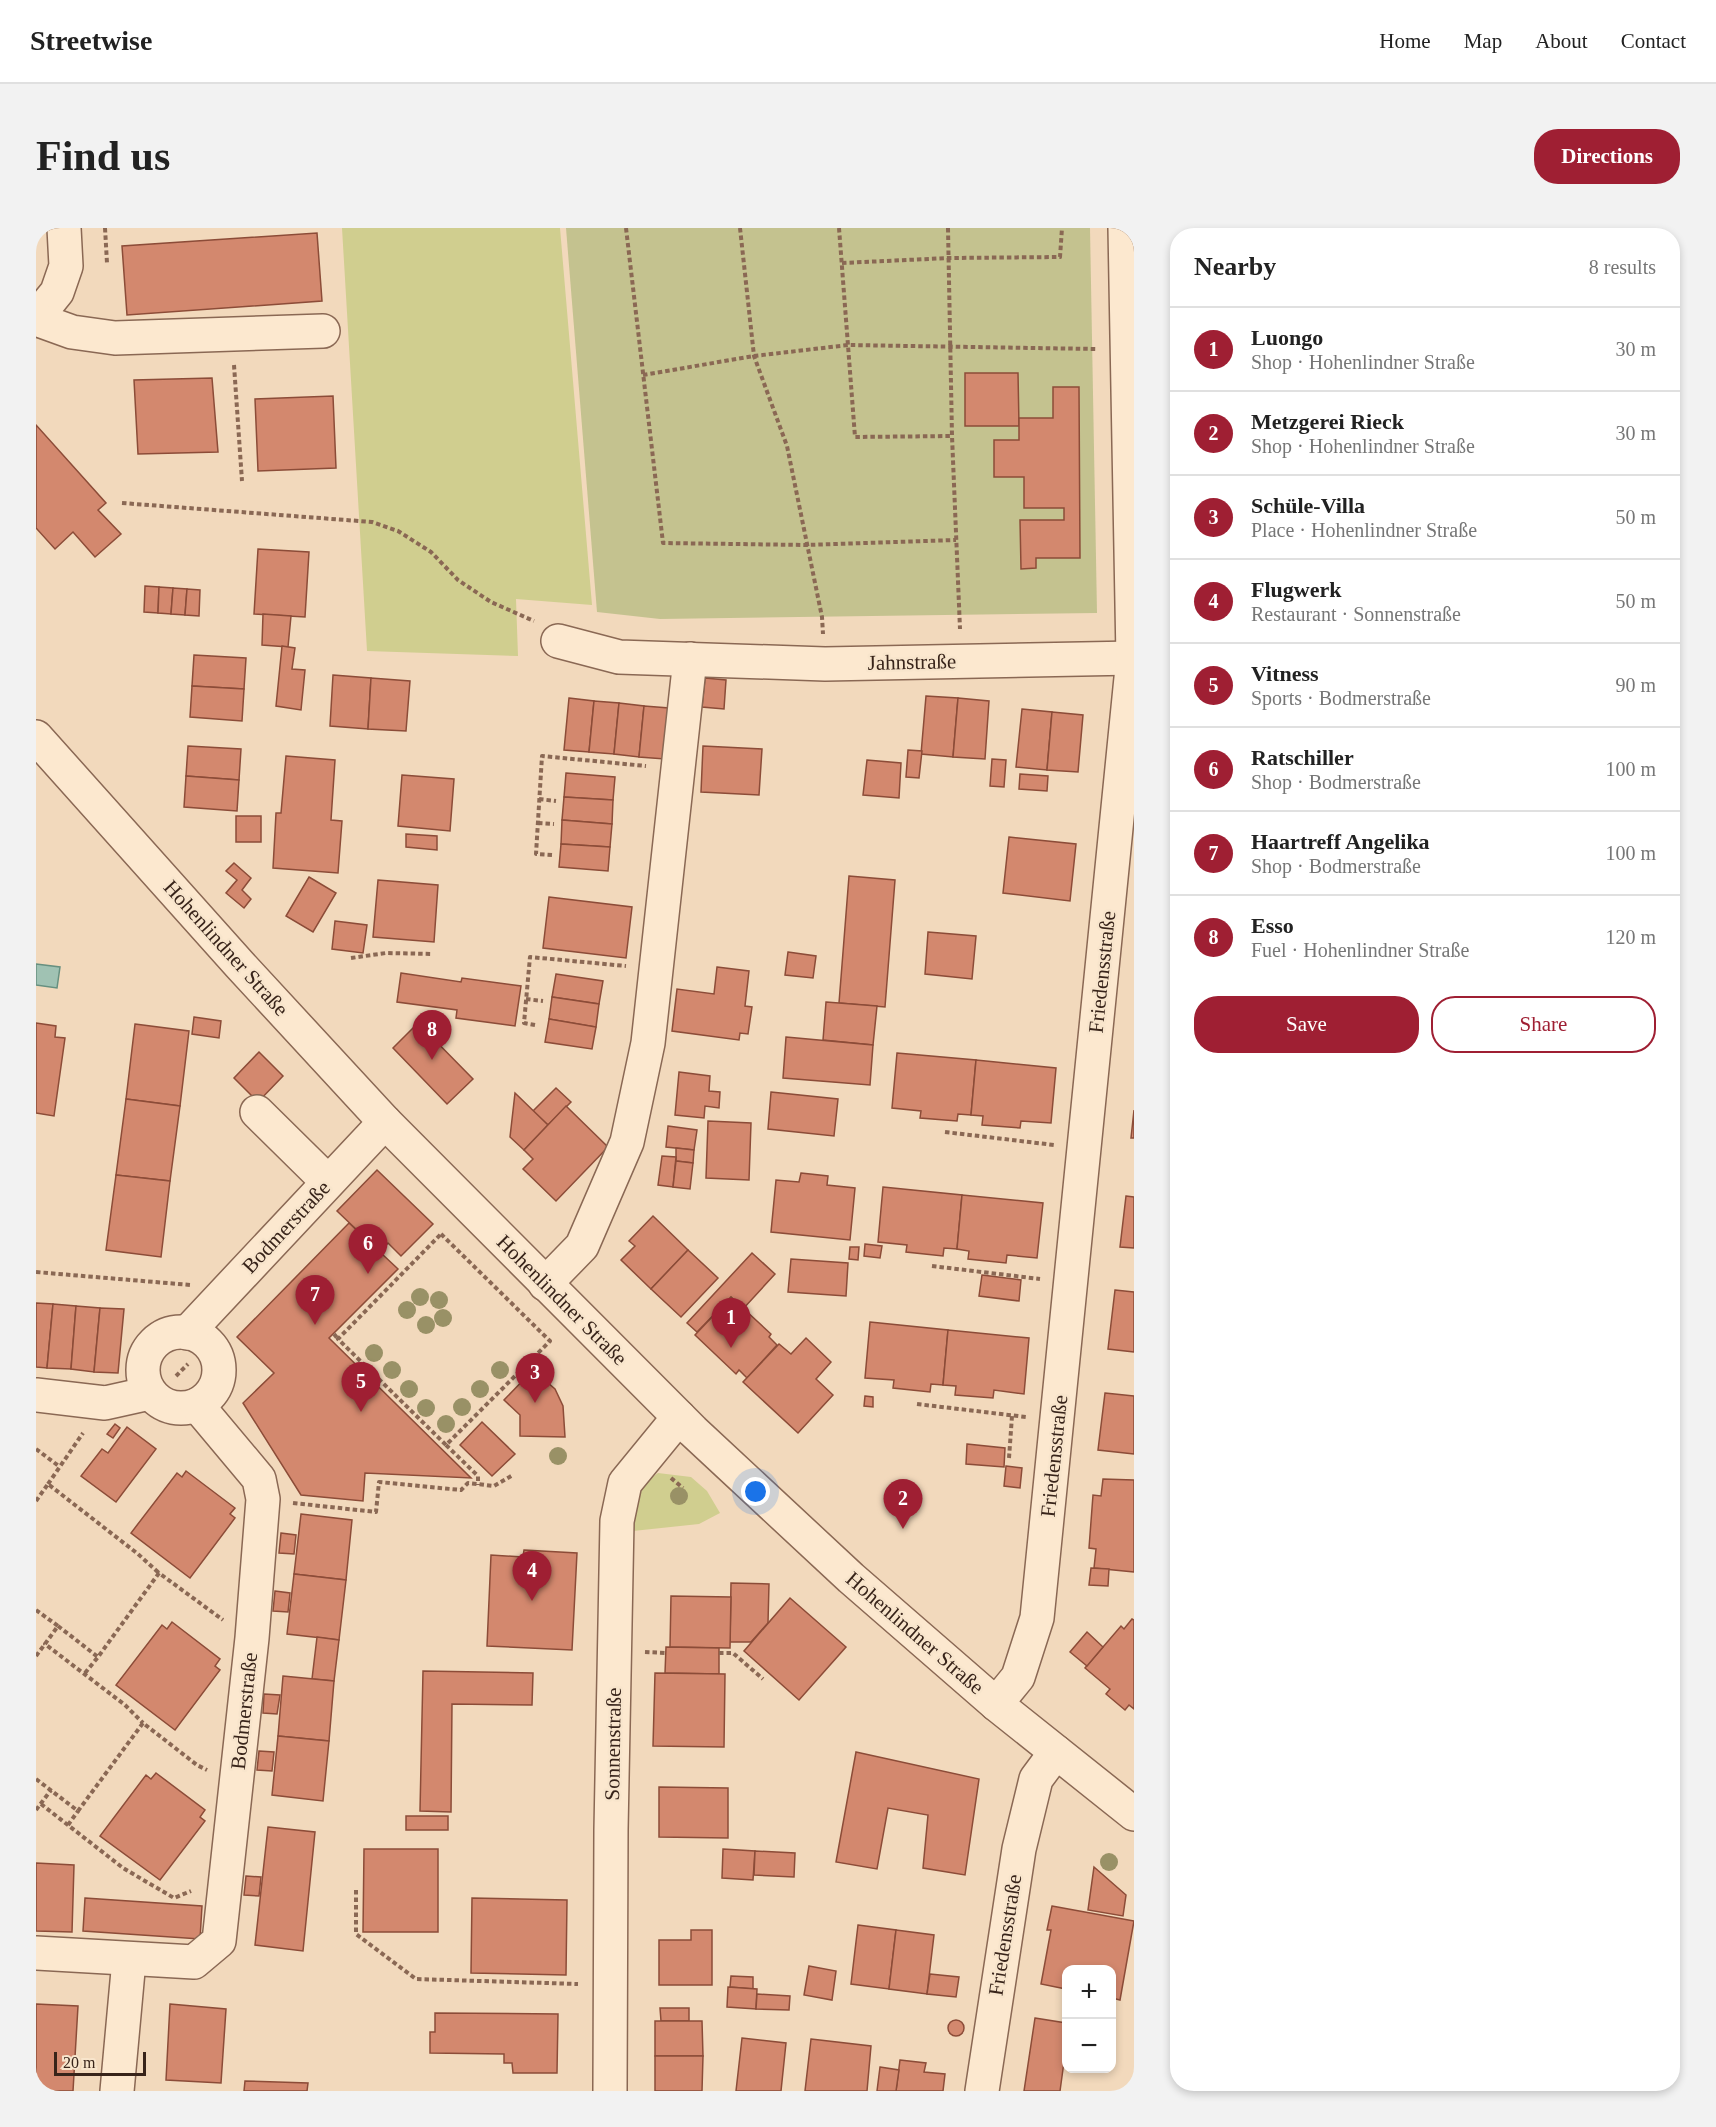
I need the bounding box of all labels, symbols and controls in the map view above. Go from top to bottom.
text: Streetwise [30,25,152,56]
text: Home [1379,29,1431,53]
text: Map [1464,29,1502,53]
text: About [1535,29,1588,53]
text: Contact [1621,29,1686,53]
button: Directions [1534,129,1680,184]
text: Find us [36,133,170,179]
text: Nearby [1194,252,1276,281]
text: 8 results [1589,256,1656,278]
text: Luongo [1251,325,1323,350]
text: 1 [1209,338,1219,360]
text: 30 m [1615,338,1656,360]
text: Shop · Hohenlindner Straße [1251,351,1475,373]
text: Metzgerei Rieck [1251,409,1404,434]
text: 2 [1209,422,1219,444]
text: 30 m [1615,422,1656,444]
text: Shop · Hohenlindner Straße [1251,435,1475,457]
text: Schüle-Villa [1251,493,1365,518]
text: 3 [1209,506,1219,528]
text: 50 m [1615,506,1656,528]
text: Place · Hohenlindner Straße [1251,519,1477,541]
text: Flugwerk [1251,577,1341,602]
text: 4 [1209,590,1219,612]
text: 50 m [1615,590,1656,612]
text: Restaurant · Sonnenstraße [1251,603,1461,625]
street label: Jahnstraße [867,649,957,675]
text: Vitness [1251,661,1319,686]
text: 5 [1209,674,1219,696]
text: 90 m [1615,674,1656,696]
text: Sports · Bodmerstraße [1251,687,1431,709]
text: Ratschiller [1251,745,1354,770]
text: 6 [1209,758,1219,780]
text: 100 m [1605,758,1656,780]
text: Shop · Bodmerstraße [1251,771,1421,793]
text: Haartreff Angelika [1251,829,1430,854]
text: 7 [1209,842,1219,864]
text: 100 m [1605,842,1656,864]
text: Shop · Bodmerstraße [1251,855,1421,877]
street label: Hohenlindner Straße [159,875,293,1021]
street label: Friedensstraße [1084,910,1120,1034]
text: Esso [1251,913,1294,938]
text: 8 [1209,926,1219,948]
text: 120 m [1605,926,1656,948]
text: Fuel · Hohenlindner Straße [1251,939,1469,961]
button: Save [1194,996,1419,1053]
button: Share [1431,996,1656,1053]
pin: 8 [412,1010,452,1060]
street label: Bodmerstraße [237,1176,335,1278]
pin: 6 [348,1224,388,1274]
street label: Hohenlindner Straße [492,1230,632,1370]
pin: 7 [296,1276,334,1325]
pin: 1 [712,1298,750,1348]
pin: 3 [516,1354,554,1403]
pin: 5 [342,1362,380,1412]
street label: Friedensstraße [1036,1394,1072,1518]
your location [741,1477,770,1506]
pin: 2 [884,1480,922,1529]
pin: 4 [512,1552,552,1601]
street label: Hohenlindner Straße [841,1567,989,1699]
street label: Bodmerstraße [226,1651,262,1771]
street label: Sonnenstraße [600,1687,626,1801]
street label: Friedensstraße [984,1873,1026,1997]
map controls [1062,1965,1116,2073]
button: + [1062,1965,1116,2019]
button: − [1062,2019,1116,2073]
scale bar [54,2049,146,2076]
text: 20 m [63,2054,95,2071]

